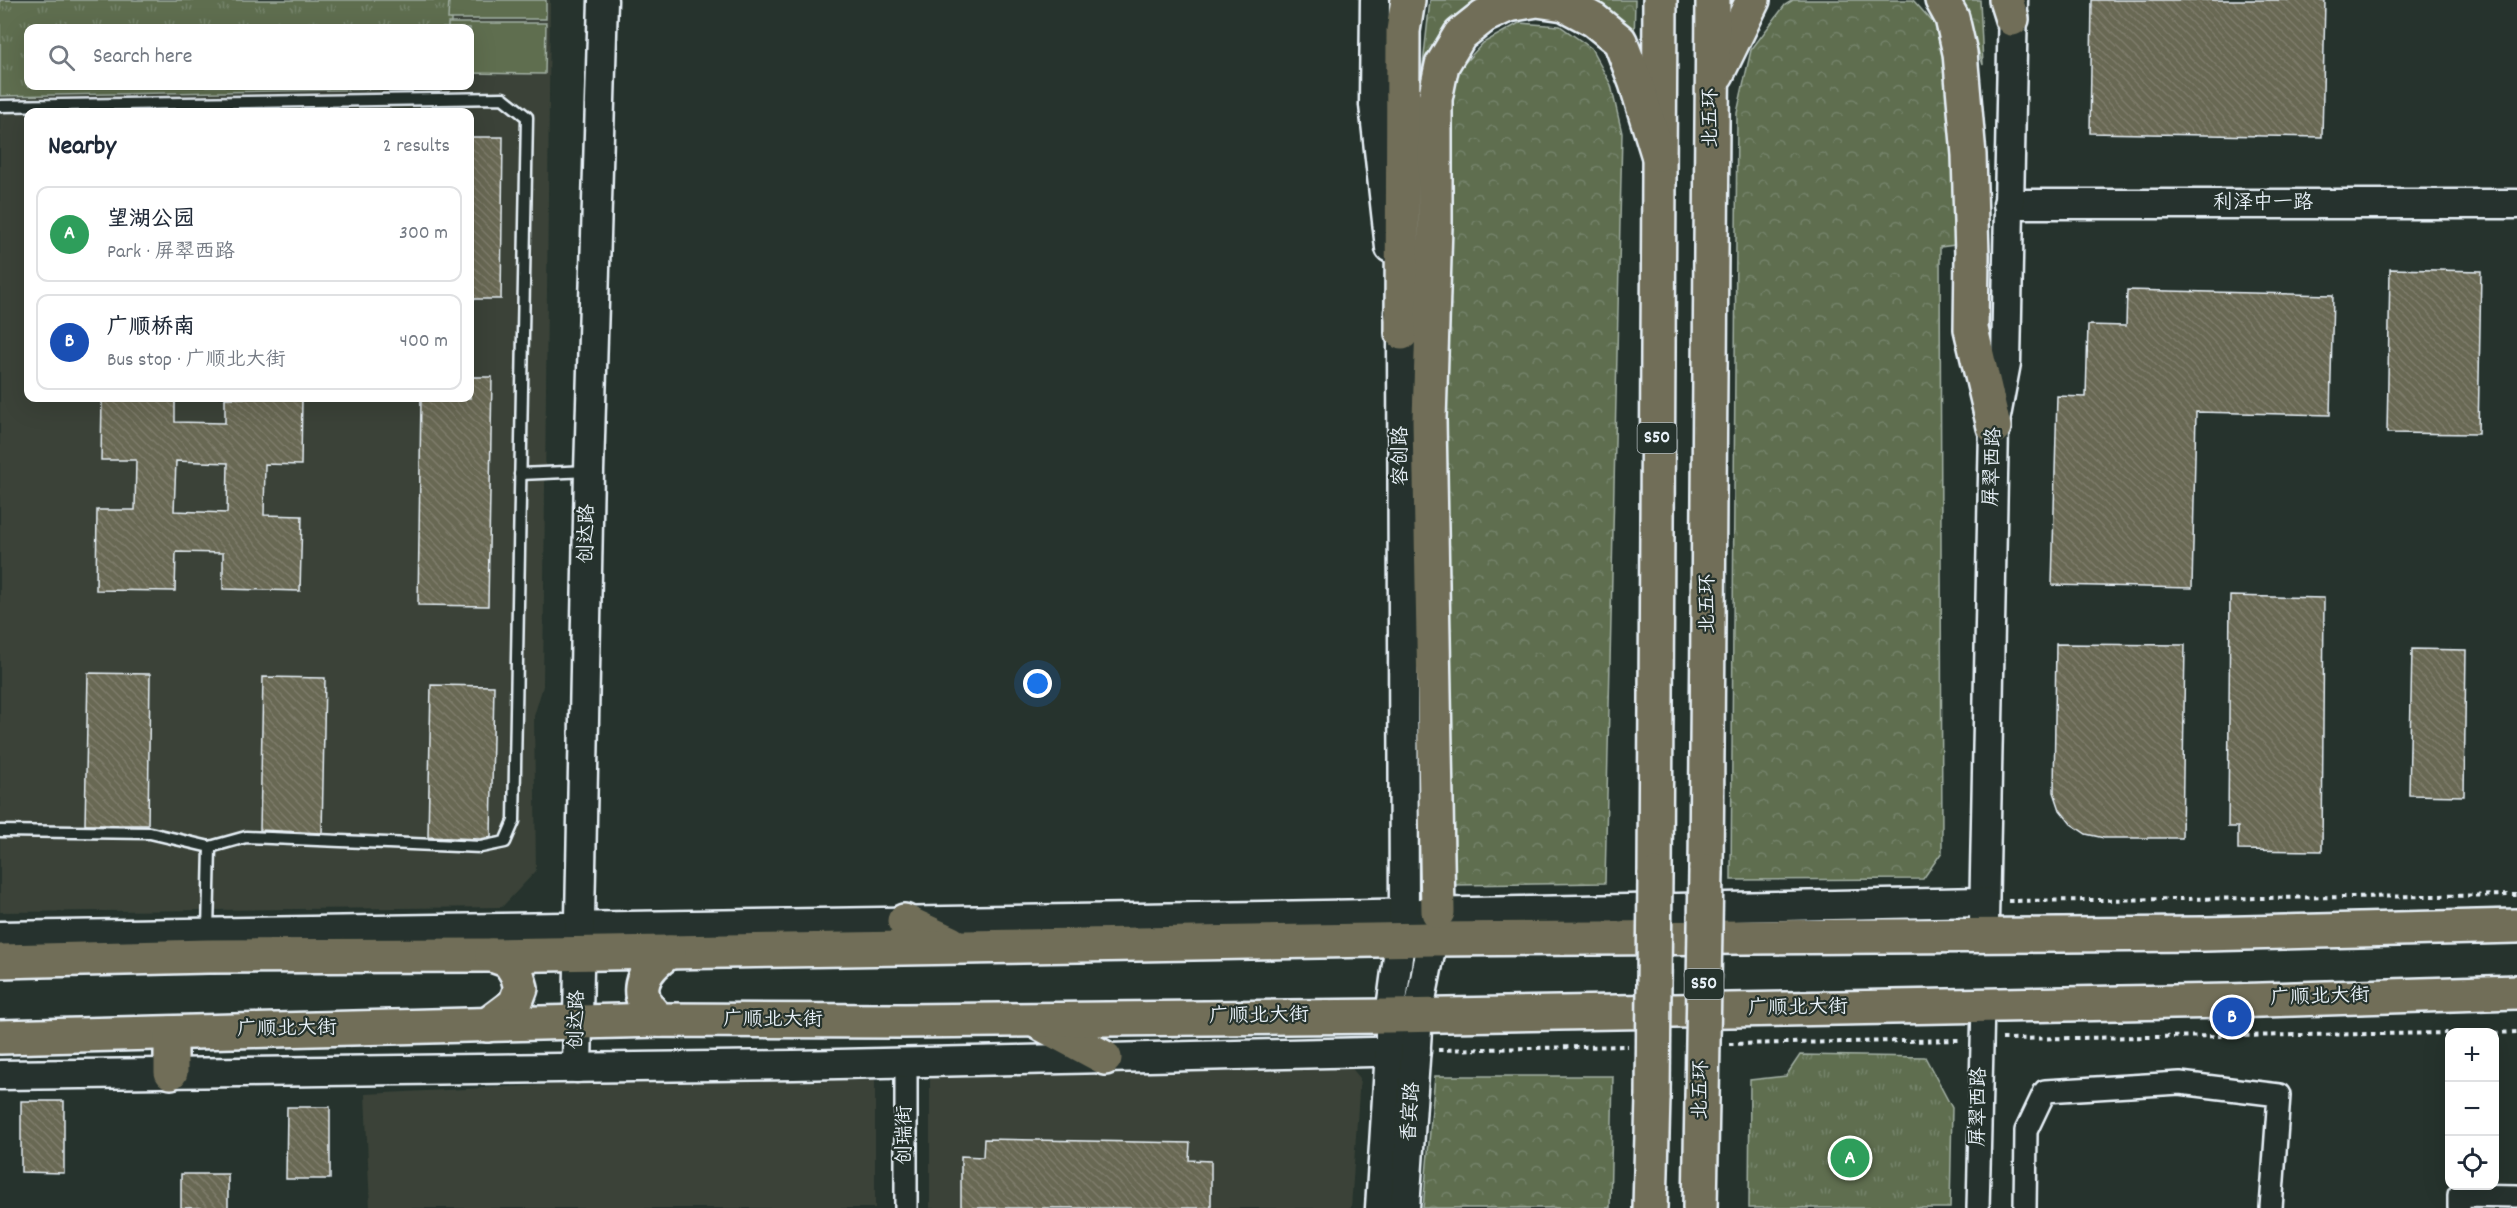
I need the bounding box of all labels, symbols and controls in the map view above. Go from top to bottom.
search box [24,24,474,90]
icon: search [45,41,78,74]
text: Search here [93,42,192,73]
street label: 北五环 [1698,88,1726,148]
text: Nearby [48,129,116,166]
text: 2 results [383,133,450,161]
street label: 利泽中一路 [2213,190,2314,218]
text: 望湖公园 [107,205,195,236]
text: A [64,220,75,248]
text: 300 m [399,220,448,248]
text: Park · 屏翠西路 [107,239,235,267]
text: 广顺桥南 [107,313,195,344]
text: B [65,328,74,356]
text: 400 m [400,328,448,356]
text: Bus stop · 广顺北大街 [107,347,286,375]
road number: S50 [1638,423,1676,453]
street label: 容创路 [1388,425,1416,486]
street label: 屏翠西路 [1979,426,2009,507]
street label: 创达路 [573,503,603,564]
street label: 北五环 [1695,574,1723,634]
your location [1023,669,1052,698]
road number: S50 [1684,969,1724,999]
street label: 广顺北大街 [2270,982,2370,1014]
street label: 创达路 [563,989,593,1050]
street label: 广顺北大街 [1748,994,1848,1024]
pin: B [2212,994,2252,1040]
street label: 广顺北大街 [1209,1002,1309,1032]
street label: 广顺北大街 [723,1007,823,1035]
street label: 广顺北大街 [237,1015,337,1045]
map controls [2445,1028,2499,1190]
button: + [2445,1028,2499,1082]
street label: 北五环 [1687,1060,1717,1120]
street label: 屏翠西路 [1965,1066,1995,1147]
street label: 香宾路 [1396,1080,1428,1143]
button: − [2445,1082,2499,1136]
street label: 创瑞街 [892,1105,920,1165]
pin: A [1830,1136,1870,1180]
button: locate [2445,1136,2499,1190]

